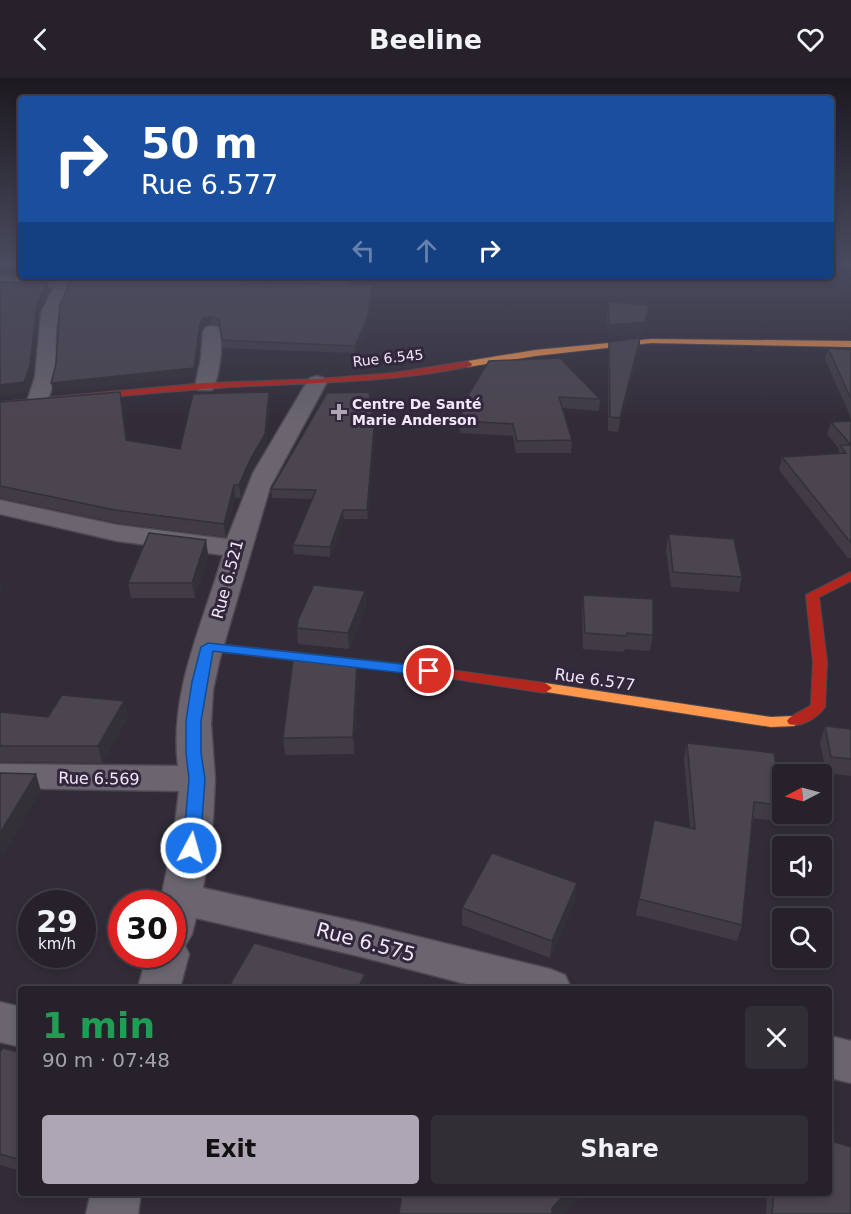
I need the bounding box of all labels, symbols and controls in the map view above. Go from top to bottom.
icon: back [24,23,57,56]
icon: heart [794,23,827,56]
text: Beeline [369,24,482,55]
text: 50 m [141,119,258,168]
icon: right [42,120,120,198]
text: Rue 6.577 [141,169,278,200]
icon: left [347,234,380,267]
icon: ahead [410,234,443,267]
icon: right [473,234,506,267]
street label: Rue 6.545 [352,346,424,370]
place label: Centre De Santé Marie Anderson [352,396,481,428]
marker: Centre De Santé Marie Anderson [330,403,348,421]
street label: Rue 6.521 [208,537,247,621]
pin [403,645,454,696]
icon: arrive [412,654,445,687]
street label: Rue 6.577 [553,664,636,695]
north arrow [772,764,832,824]
map controls [772,764,832,968]
street label: Rue 6.569 [58,768,140,789]
position arrow [159,816,223,880]
button: sound [772,836,832,896]
speed limit sign: 30 [108,890,186,968]
text: 29 [36,904,78,939]
button: search [772,908,832,968]
street label: Rue 6.575 [314,917,418,967]
text: km/h [38,935,76,953]
text: 1 min [42,1005,155,1046]
button: close [745,1006,808,1069]
text: 90 m · 07:48 [42,1048,170,1072]
button: Exit [42,1115,419,1184]
button: Share [431,1115,808,1184]

